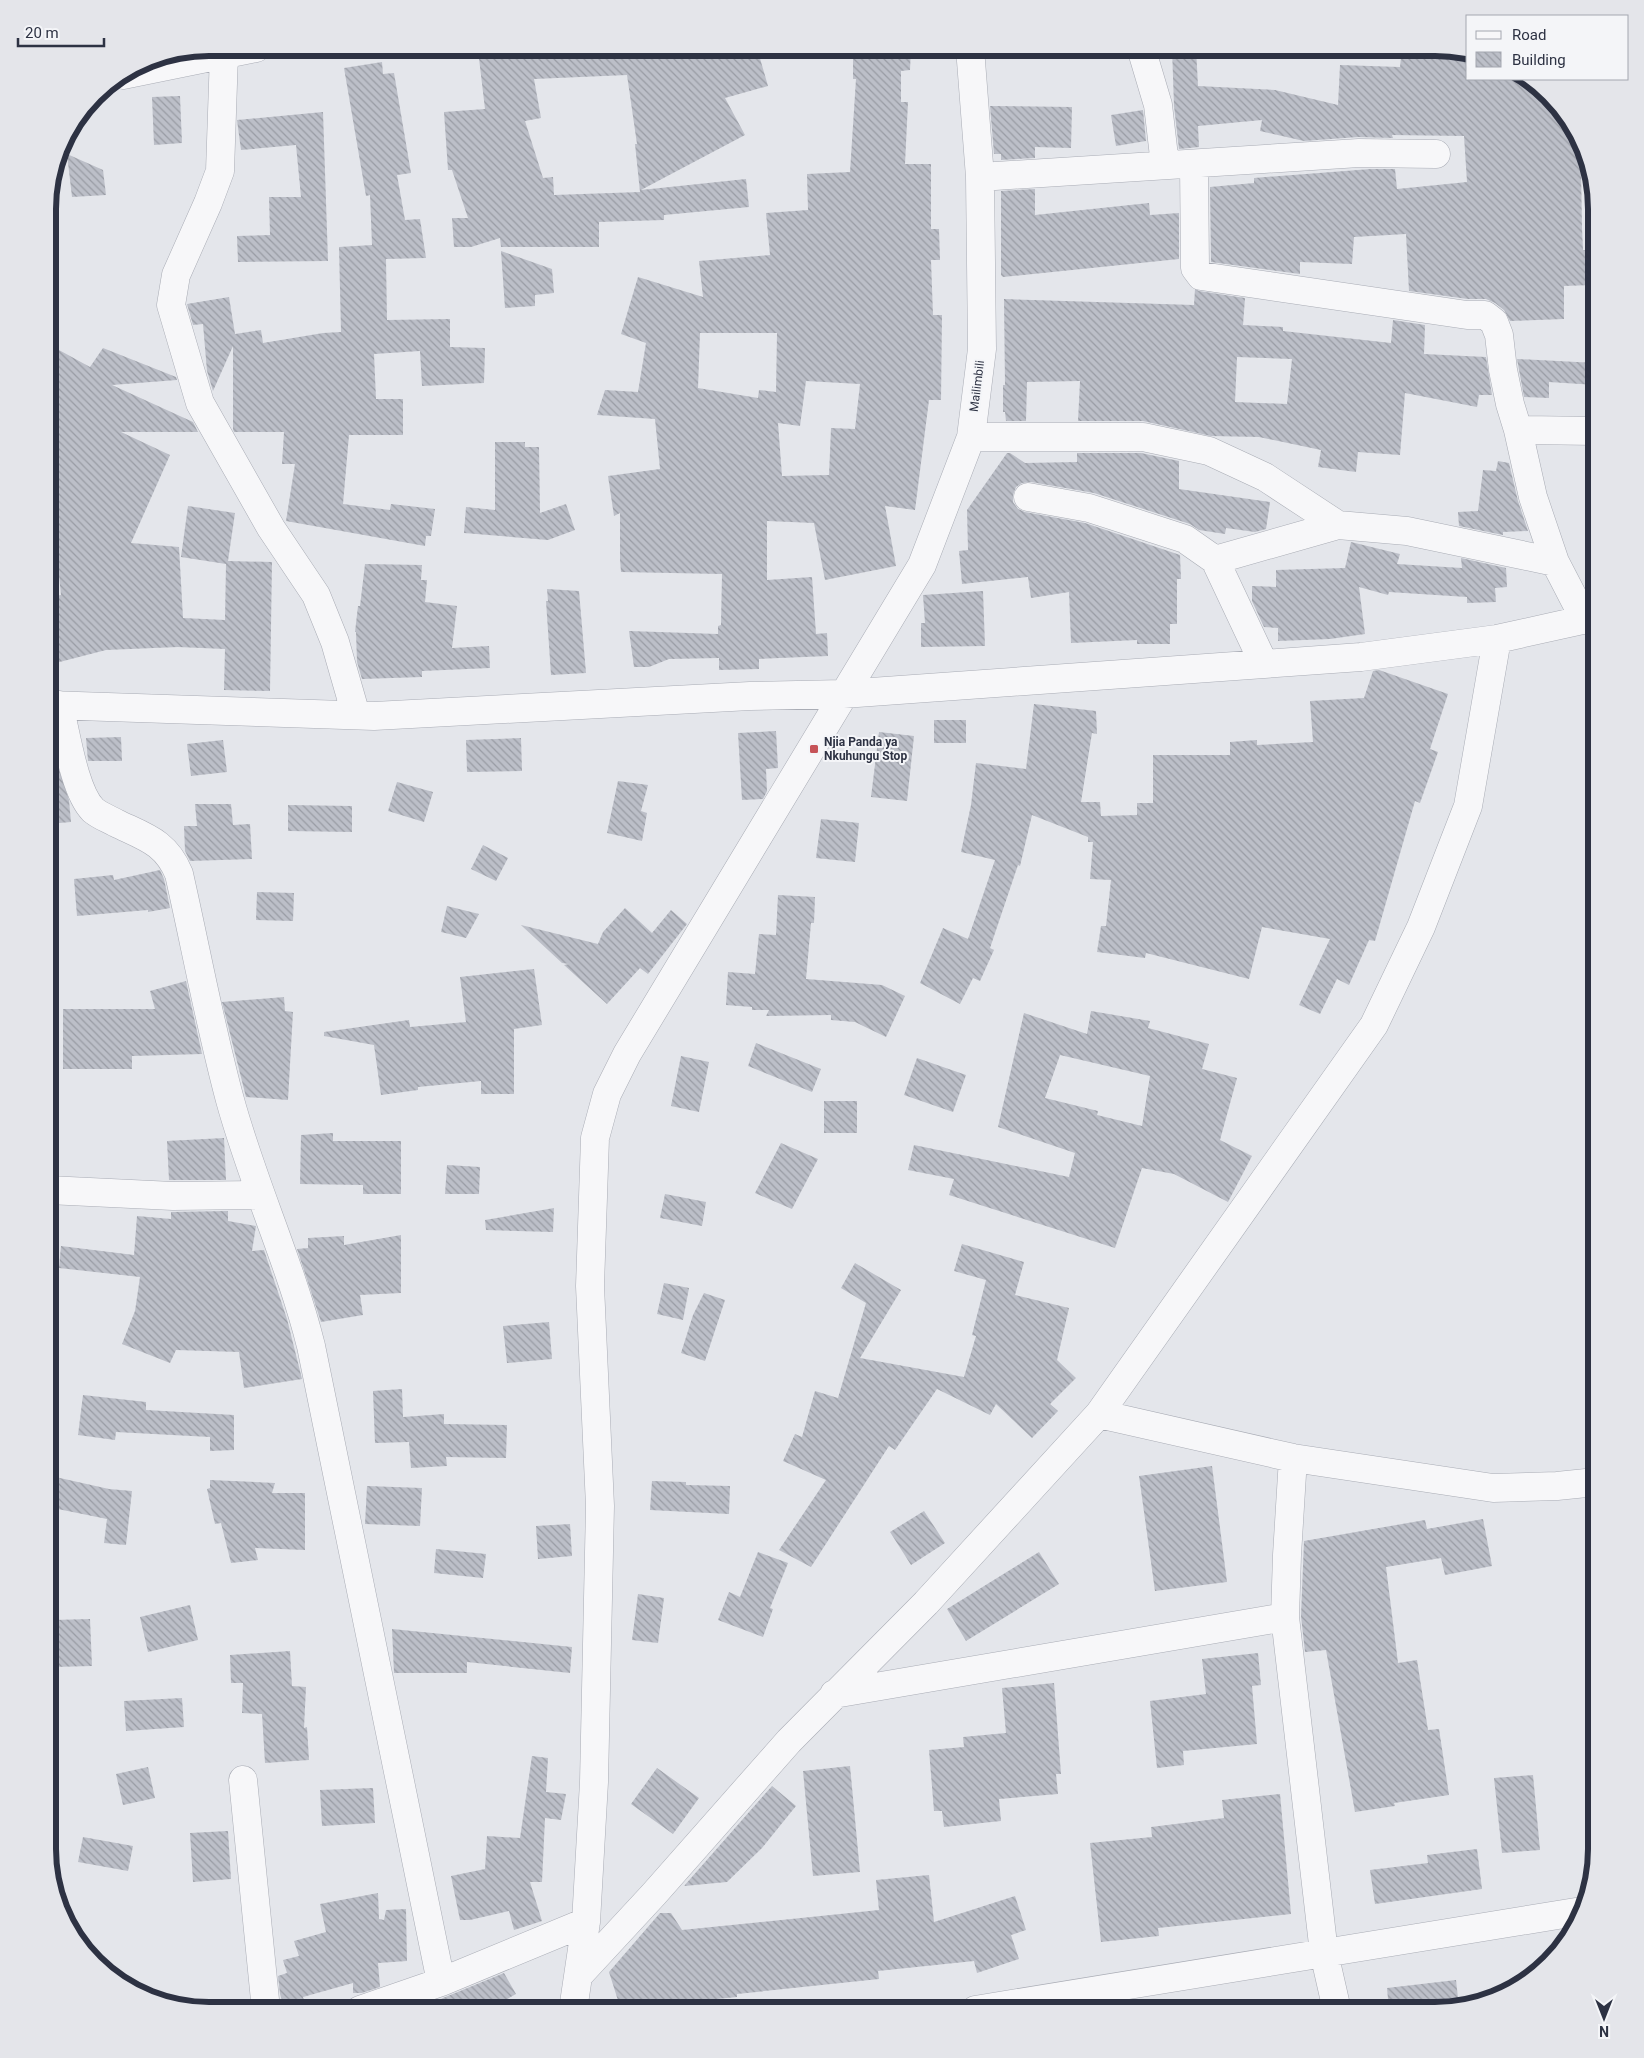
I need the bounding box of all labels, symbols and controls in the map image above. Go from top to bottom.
scale bar [18,15,104,47]
legend [1466,15,1629,80]
text: 20 m [25,24,59,42]
text: Road [1512,26,1546,44]
text: Building [1512,51,1566,69]
street label: Mailimbili [967,359,987,413]
place label: Njia Panda ya Nkuhungu Stop [824,735,907,763]
marker: Njia Panda ya Nkuhungu Stop [808,743,820,755]
north arrow [1579,1993,1629,2043]
text: N [1599,2023,1609,2039]

